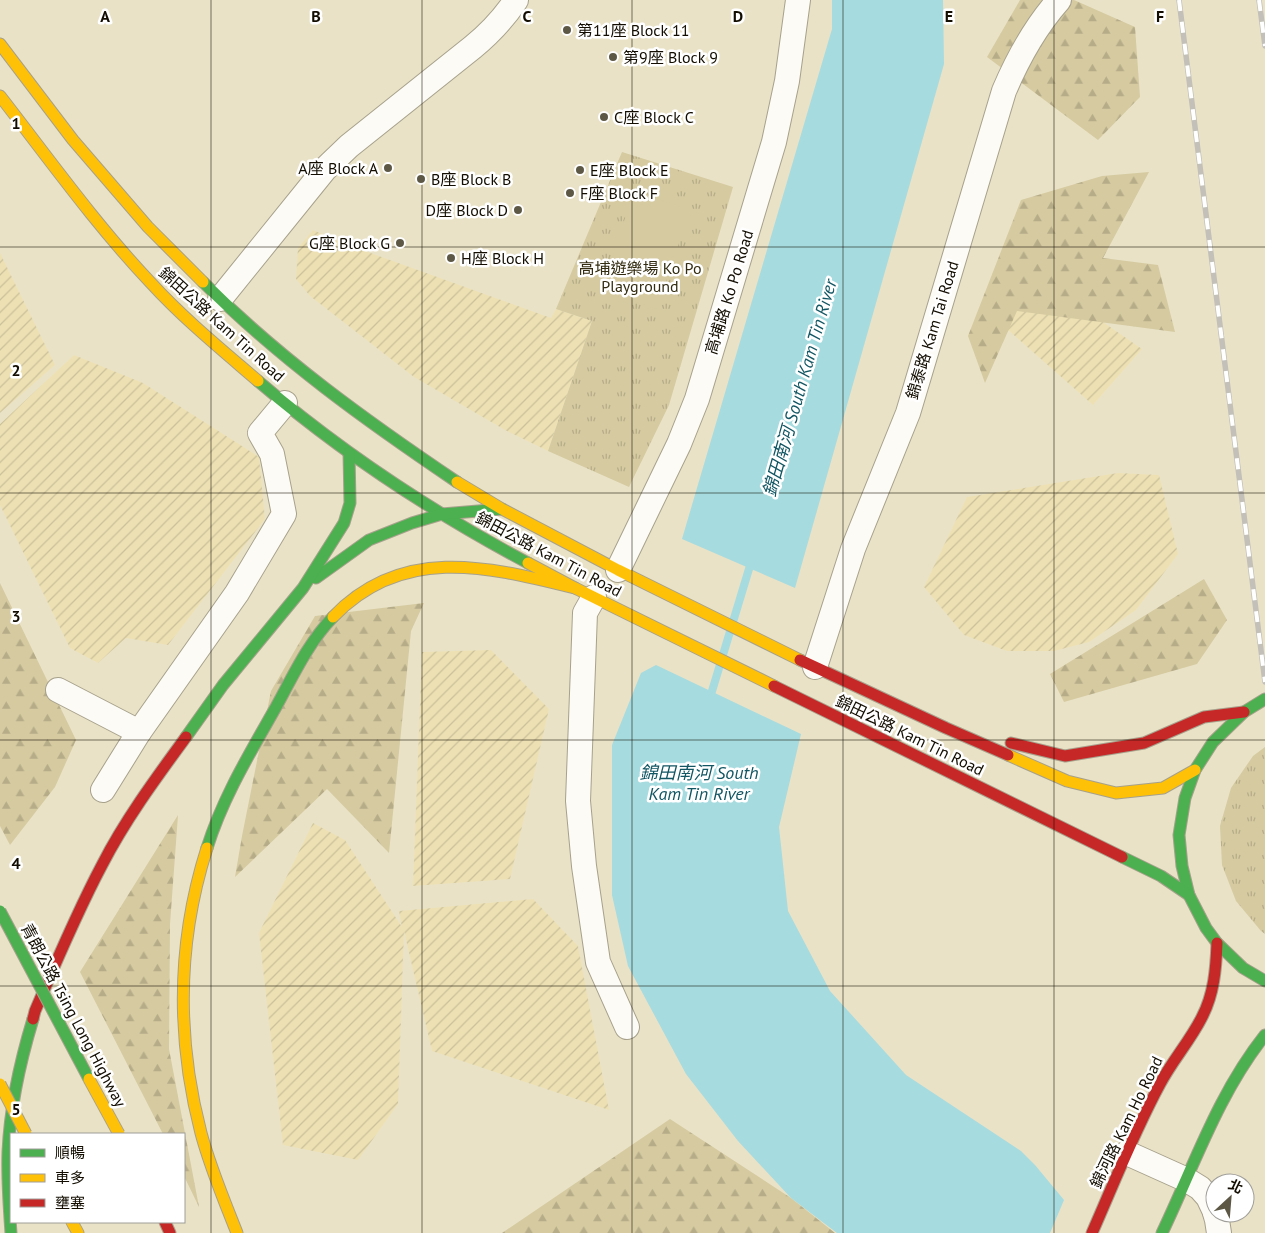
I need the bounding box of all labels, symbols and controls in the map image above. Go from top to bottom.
text: A [100,6,110,26]
text: B [311,6,321,26]
text: C [523,6,532,26]
text: D [733,6,743,26]
text: E [945,6,953,26]
text: F [1156,6,1164,26]
place label: 第11座 Block 11 [577,20,689,40]
marker: 第11座 Block 11 [561,24,573,36]
place label: 第9座 Block 9 [623,47,718,67]
marker: 第9座 Block 9 [607,51,619,63]
place label: C座 Block C [614,107,694,127]
marker: C座 Block C [598,111,610,123]
text: 1 [11,113,21,133]
place label: A座 Block A [298,158,379,178]
place label: E座 Block E [590,160,669,180]
marker: A座 Block A [382,162,394,174]
marker: E座 Block E [574,164,586,176]
place label: B座 Block B [431,169,511,189]
marker: B座 Block B [415,173,427,185]
place label: F座 Block F [580,183,658,203]
marker: F座 Block F [564,187,576,199]
place label: D座 Block D [426,200,508,220]
marker: D座 Block D [512,204,524,216]
street label: 高埔路 Ko Po Road [701,227,757,357]
place label: G座 Block G [309,233,390,253]
marker: G座 Block G [394,237,406,249]
place label: H座 Block H [461,248,544,268]
marker: H座 Block H [445,252,457,264]
park label: 高埔遊樂場 Ko Po Playground [578,258,702,296]
street label: 錦泰路 Kam Tai Road [901,258,963,402]
street label: 錦田公路 Kam Tin Road [155,262,289,386]
water label: 錦田南河 South Kam Tin River [757,275,842,499]
text: 2 [11,360,21,380]
street label: 錦田公路 Kam Tin Road [473,507,625,601]
text: 3 [11,606,21,626]
street label: 錦田公路 Kam Tin Road [833,690,987,780]
water label: 錦田南河 South Kam Tin River [639,761,759,805]
text: 4 [11,853,21,873]
street label: 青朗公路 Tsing Long Highway [17,920,131,1111]
street label: 錦河路 Kam Ho Road [1085,1053,1167,1191]
text: 5 [11,1099,21,1119]
legend [10,1133,185,1223]
text: 順暢 [55,1143,85,1162]
text: 車多 [55,1168,85,1187]
north arrow [1205,1173,1255,1223]
text: 北 [1225,1175,1246,1197]
text: 壅塞 [55,1193,85,1212]

